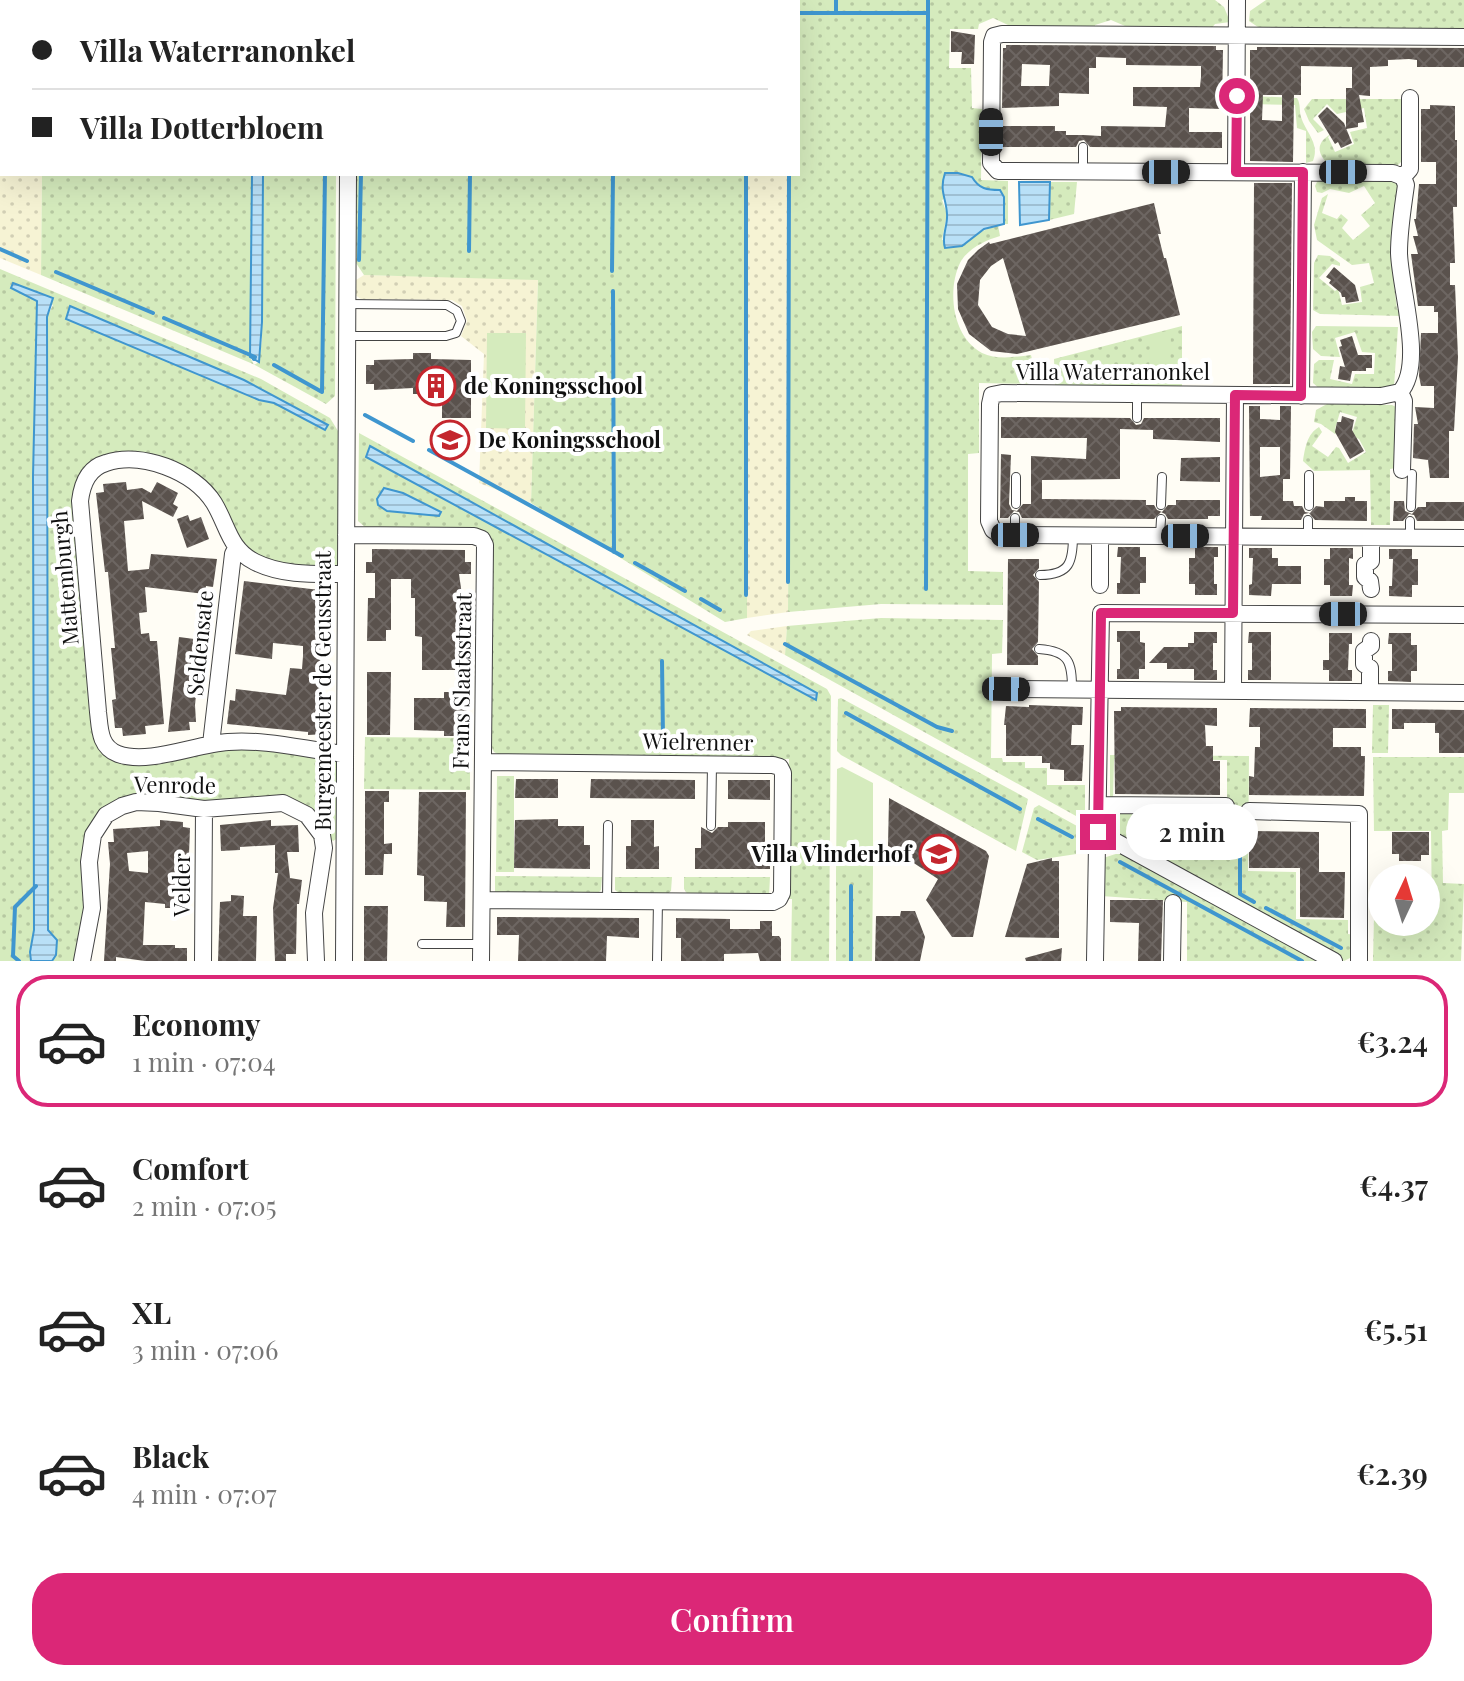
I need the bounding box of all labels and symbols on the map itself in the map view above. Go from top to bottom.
route start [1219,78,1255,114]
car [979,108,1003,156]
car [1142,160,1190,184]
car [1319,160,1367,184]
street label: Villa Waterranonkel [1015,356,1210,386]
building icon: de Koningsschool [415,365,457,407]
place label: de Koningsschool [464,370,643,400]
school or university icon: De Koningsschool [429,419,471,461]
place label: De Koningsschool [478,424,661,454]
street label: Mattemburgh [43,510,85,647]
car [991,523,1039,547]
car [1161,524,1209,548]
street label: Burgemeester de Geusstraat [307,550,337,831]
street label: Seldensate [179,589,219,697]
street label: Frans Slaatsstraat [444,591,478,769]
car [1319,602,1367,626]
car [982,677,1030,701]
street label: Wielrenner [641,725,754,757]
street label: Venrode [133,768,216,800]
callout: 2 min [1126,804,1258,860]
route end [1080,814,1116,850]
school or university icon: Villa Vlinderhof [918,833,960,875]
place label: Villa Vlinderhof [750,838,913,868]
street label: Velder [166,853,196,918]
north arrow [1368,864,1440,936]

